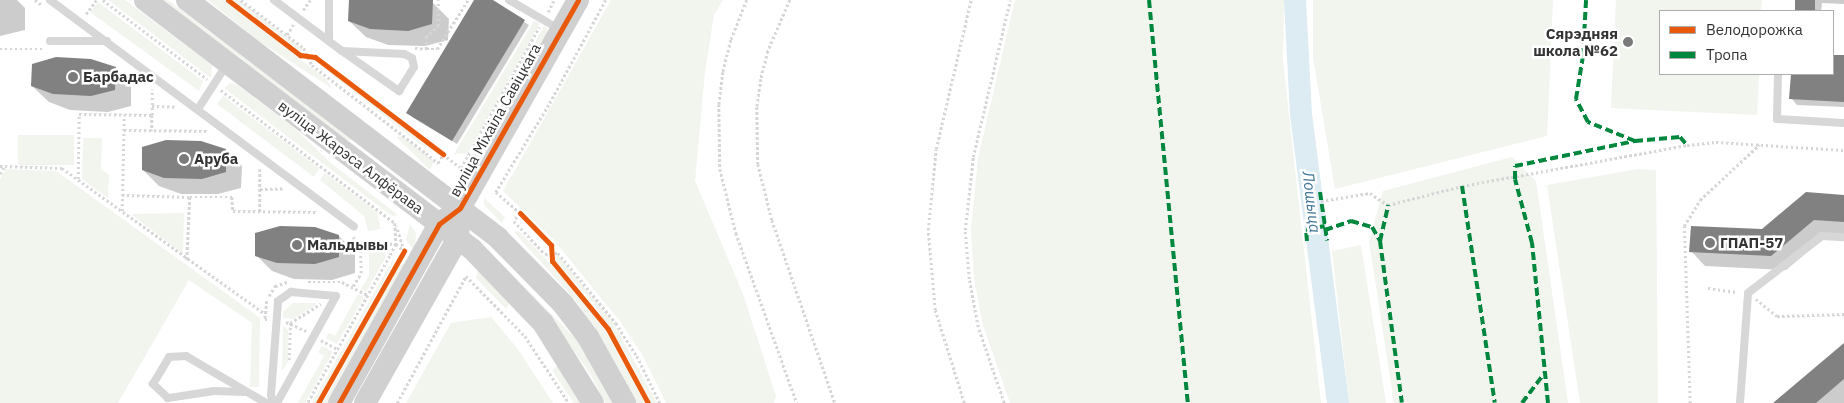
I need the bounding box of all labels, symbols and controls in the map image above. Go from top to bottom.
legend [1659,10,1834,75]
text: Велодорожка [1706,20,1803,39]
place label: Сярэдняя школа №62 [1533,24,1618,59]
marker: Сярэдняя школа №62 [1622,36,1634,48]
street label: вуліца Міхаіла Савіцкага [445,40,545,200]
text: Тропа [1706,45,1748,64]
place label: Барбадас [83,68,154,86]
marker: Барбадас [67,71,79,83]
street label: вуліца Жарэса Алфёрава [275,97,427,217]
place label: Аруба [194,150,238,168]
marker: Аруба [178,153,190,165]
water label: Лошыца [1299,170,1325,234]
place label: ГПАП-57 [1720,234,1783,252]
place label: Мальдывы [307,236,388,254]
marker: ГПАП-57 [1704,237,1716,249]
marker: Мальдывы [291,239,303,251]

